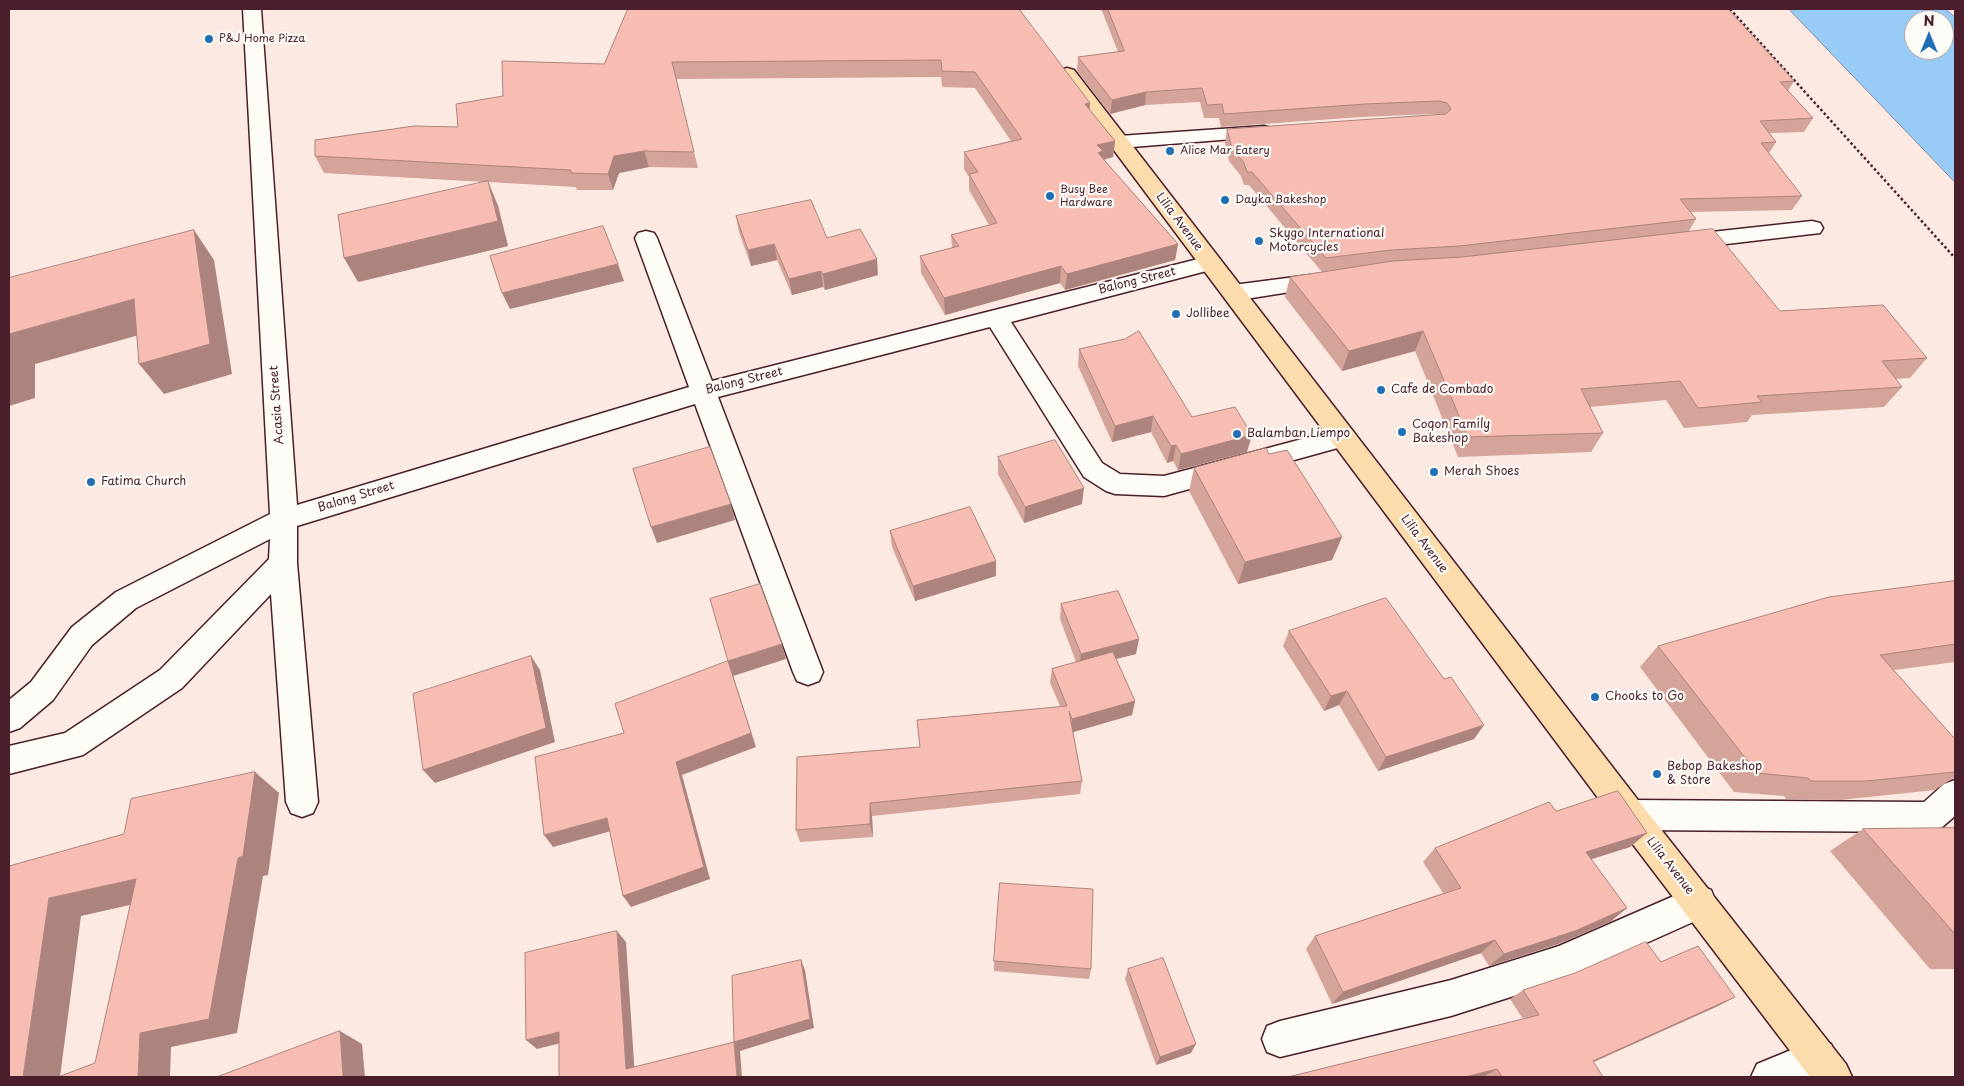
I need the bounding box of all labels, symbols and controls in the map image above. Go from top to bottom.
north arrow [1904,10,1954,60]
text: N [1923,10,1935,31]
place label: P&J Home Pizza [219,32,305,46]
marker: P&J Home Pizza [203,33,215,45]
place label: Alice Mar Eatery [1180,144,1270,158]
marker: Alice Mar Eatery [1164,145,1176,157]
place label: Busy Bee Hardware [1060,183,1113,209]
marker: Busy Bee Hardware [1044,190,1056,202]
street label: Lilia Avenue [1153,190,1205,254]
place label: Dayka Bakeshop [1235,193,1326,207]
marker: Dayka Bakeshop [1219,194,1231,206]
place label: Skygo International Motorcycles [1269,227,1384,255]
marker: Skygo International Motorcycles [1253,235,1265,247]
street label: Balong Street [1097,264,1177,298]
place label: Jollibee [1186,307,1230,321]
marker: Jollibee [1170,308,1182,320]
street label: Balong Street [704,364,784,398]
street label: Acasia Street [267,365,287,445]
place label: Cafe de Combado [1391,383,1493,397]
marker: Cafe de Combado [1375,384,1387,396]
place label: Cogon Family Bakeshop [1412,418,1490,446]
marker: Cogon Family Bakeshop [1396,426,1408,438]
place label: Balamban Liempo [1247,427,1350,441]
marker: Balamban Liempo [1231,428,1243,440]
place label: Merah Shoes [1444,465,1519,479]
marker: Merah Shoes [1428,466,1440,478]
place label: Fatima Church [101,475,186,489]
marker: Fatima Church [85,476,97,488]
street label: Balong Street [316,479,396,515]
street label: Lilia Avenue [1398,512,1450,576]
place label: Chooks to Go [1605,690,1684,704]
marker: Chooks to Go [1589,691,1601,703]
place label: Bebop Bakeshop & Store [1667,760,1762,788]
marker: Bebop Bakeshop & Store [1651,768,1663,780]
street label: Lilia Avenue [1643,834,1697,898]

